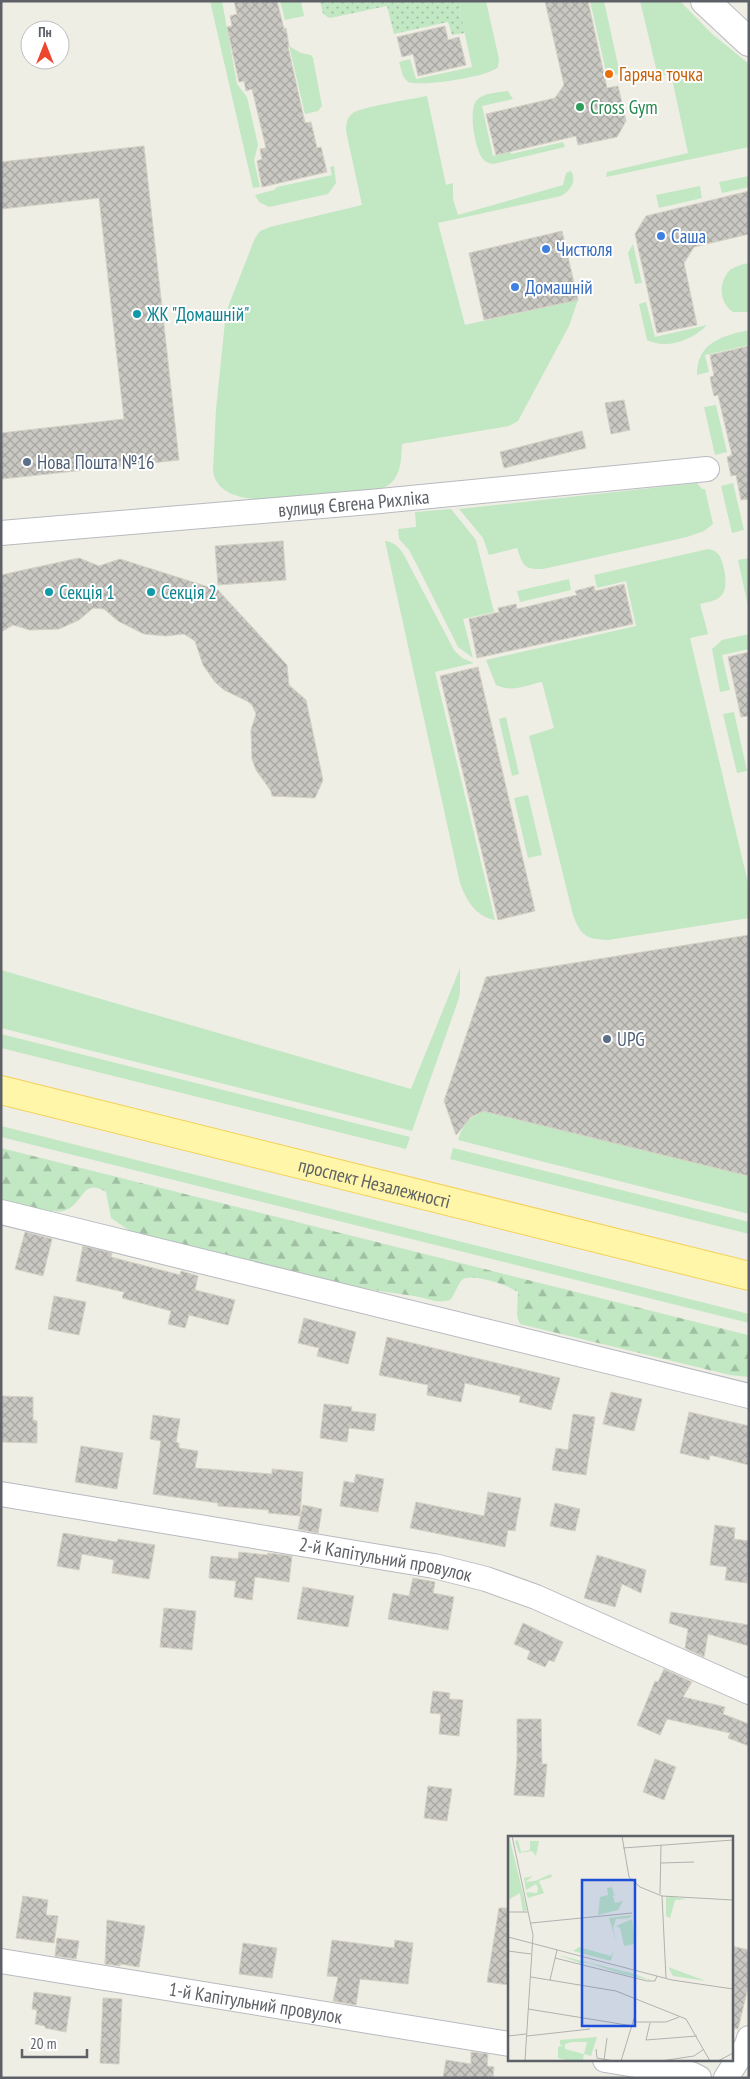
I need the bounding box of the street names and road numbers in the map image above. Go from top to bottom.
street label: вулиця Євгена Рихліка [277,484,430,522]
street label: проспект Незалежності [296,1152,453,1213]
street label: 2-й Капітульний провулок [297,1532,475,1587]
street label: 1-й Капітульний провулок [167,1977,345,2029]

